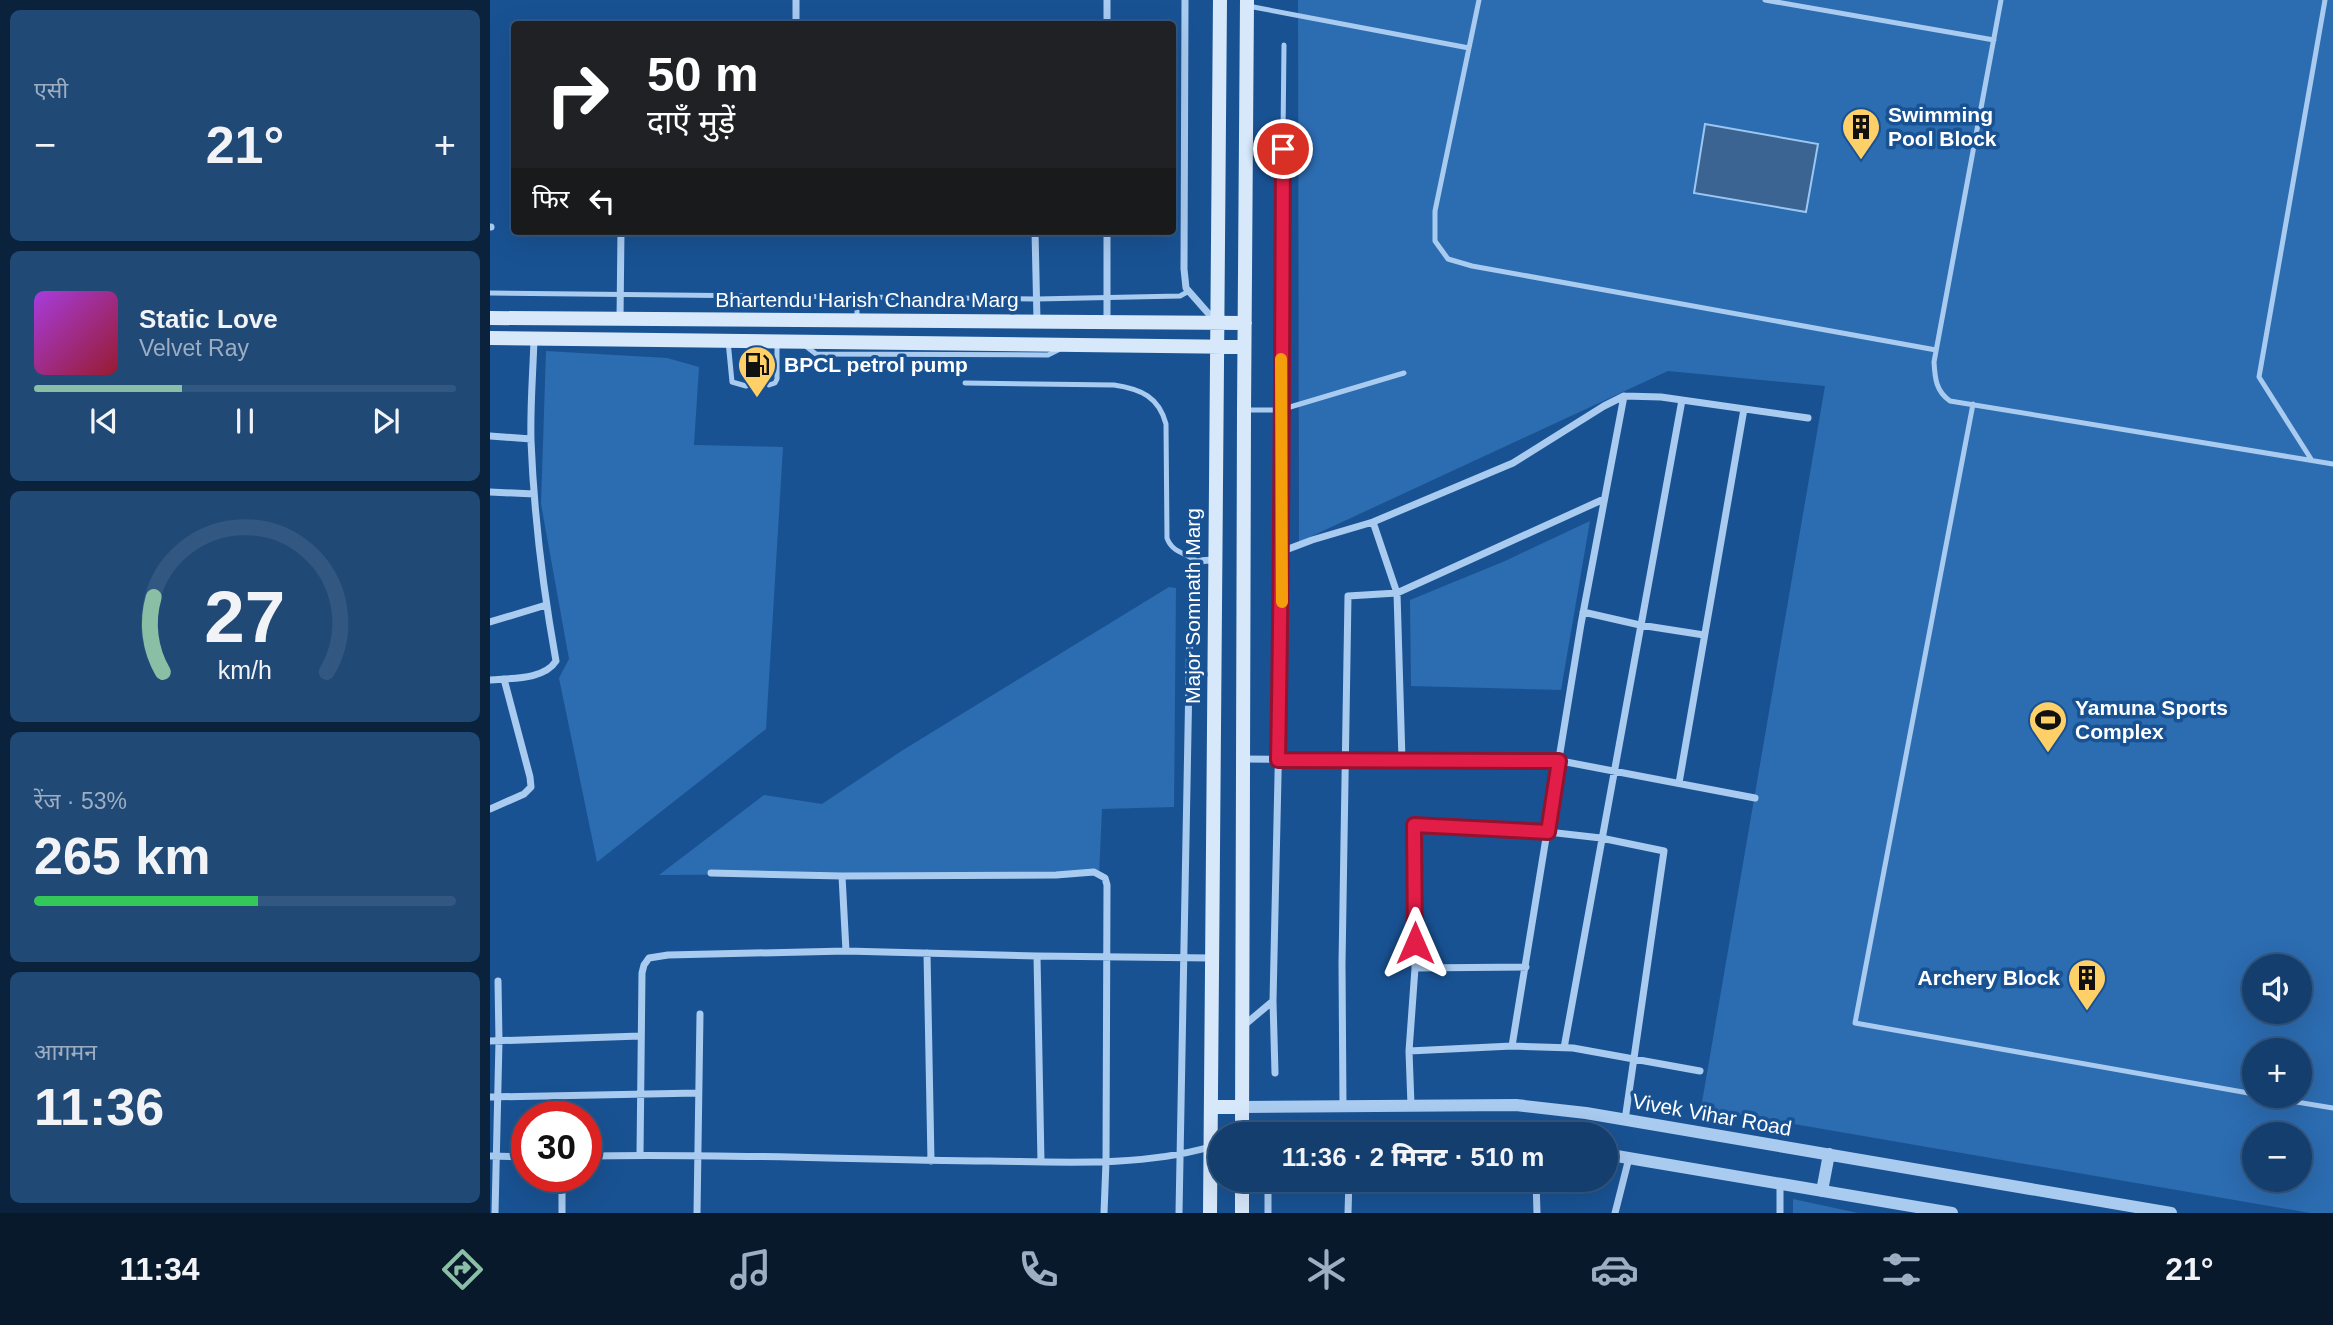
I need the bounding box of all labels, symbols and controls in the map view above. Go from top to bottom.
text: 50 m [647,47,759,101]
icon: right [532,49,623,140]
text: एसी [34,77,68,103]
place label: Swimming Pool Block [1888,103,1997,150]
text: दाएँ मुड़ें [647,104,735,140]
building icon: Swimming Pool Block [1840,106,1882,161]
text: 21° [206,116,284,174]
pin [1253,119,1313,179]
text: − [34,124,56,166]
text: + [434,124,456,166]
icon: arrive [1264,130,1302,168]
icon: left [583,182,621,220]
text: फिर [532,184,569,214]
street label: Bhartendu Harish Chandra Marg [715,288,1019,311]
text: Static Love [139,304,278,334]
text: Velvet Ray [139,335,249,361]
fuel station icon: BPCL petrol pump [736,344,778,399]
place label: BPCL petrol pump [784,353,968,376]
icon: previous [85,402,123,440]
icon: pause [226,402,264,440]
icon: next [367,402,405,440]
street label: Major Somnath Marg [1181,508,1204,704]
text: 27 [205,577,285,658]
text: km/h [218,656,272,684]
place label: Yamuna Sports Complex [2075,696,2228,743]
sports icon: Yamuna Sports Complex [2027,699,2069,754]
text: रेंज · 53% [34,788,127,814]
text: 265 km [34,827,210,885]
position arrow [1378,906,1452,980]
map controls [2242,954,2312,1192]
button: sound [2242,954,2312,1024]
building icon: Archery Block [2066,957,2108,1012]
place label: Archery Block [1918,966,2060,989]
button: + [2242,1038,2312,1108]
text: आगमन [34,1039,97,1065]
text: 11:36 [34,1078,164,1136]
street label: Vivek Vihar Road [1631,1089,1794,1140]
speed limit sign: 30 [511,1101,602,1192]
button: − [2242,1122,2312,1192]
text: 11:36 · 2 मिनट · 510 m [1282,1142,1544,1172]
icon: directions [438,1245,487,1294]
icon: music [726,1245,775,1294]
icon: phone [1014,1245,1063,1294]
icon: climate [1302,1245,1351,1294]
icon: car [1590,1245,1639,1294]
icon: filters [1877,1245,1926,1294]
text: 11:34 [119,1251,199,1287]
text: 21° [2165,1251,2214,1287]

